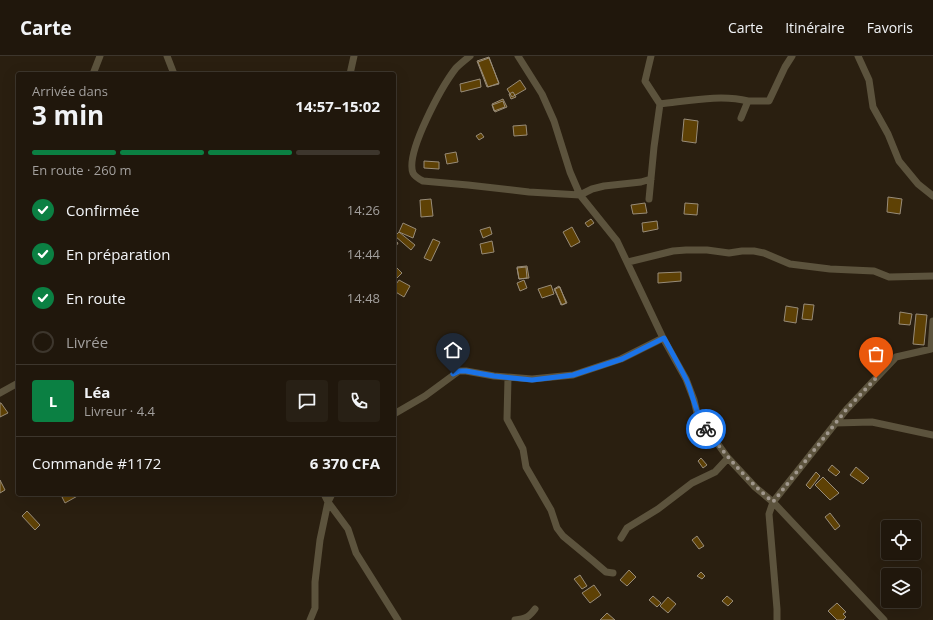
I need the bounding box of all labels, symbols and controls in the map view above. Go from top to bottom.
text: Carte [20,15,72,41]
text: Carte [728,18,763,37]
text: Itinéraire [785,18,845,37]
text: Favoris [867,18,913,37]
text: Arrivée dans [32,82,108,100]
text: 14:57–15:02 [295,96,380,116]
text: 3 min [32,97,104,133]
text: En route · 260 m [32,161,132,179]
icon: check [32,199,54,221]
text: Confirmée [66,200,139,220]
text: 14:26 [347,201,380,219]
icon: check [32,243,54,265]
text: En préparation [66,244,171,264]
text: 14:44 [347,245,380,263]
icon: check [32,287,54,309]
text: En route [66,288,126,308]
text: 14:48 [347,289,380,307]
text: Livrée [66,332,108,352]
pin [436,333,470,374]
pin [859,337,893,378]
icon: home [442,339,464,361]
icon: bag [865,343,887,365]
button: chat [286,380,328,422]
button: phone [338,380,380,422]
text: Léa [84,382,110,402]
text: L [49,391,57,411]
text: Livreur · 4.4 [84,402,155,420]
courier [686,409,726,449]
icon: bike [695,418,717,440]
text: Commande #1172 [32,453,161,473]
text: 6 370 CFA [310,453,380,473]
map controls [881,520,921,608]
button: locate [881,520,921,560]
button: layers [881,568,921,608]

